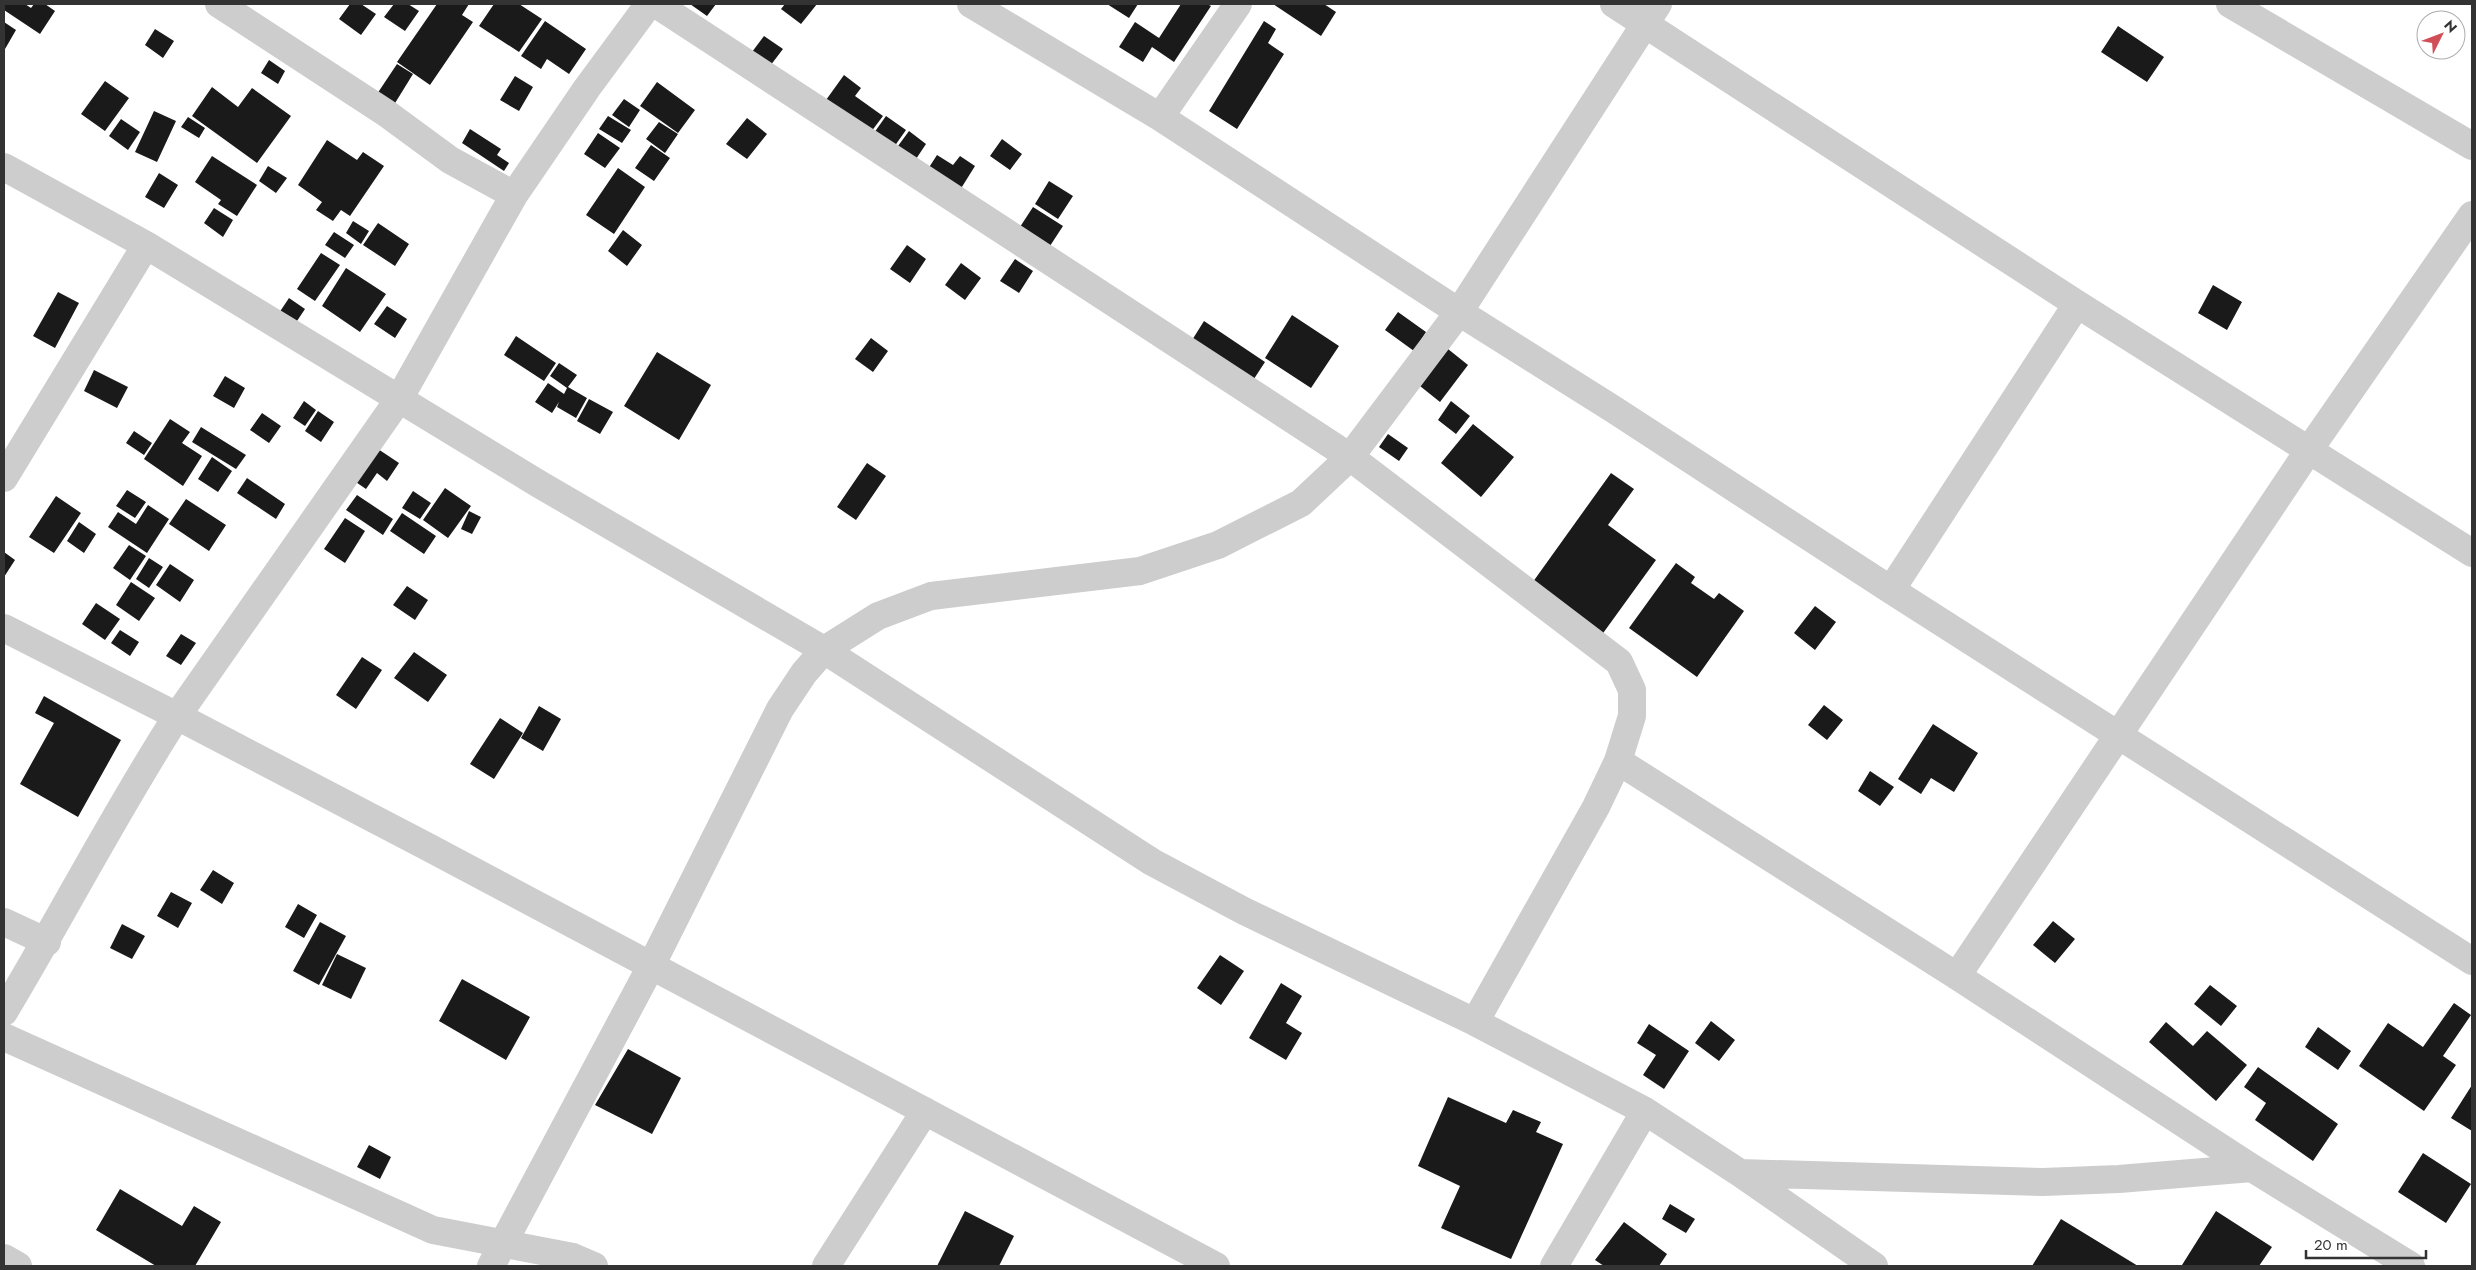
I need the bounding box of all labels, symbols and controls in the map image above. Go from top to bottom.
north arrow [2416,10,2466,60]
text: N [2440,15,2462,37]
scale bar [2306,1228,2426,1260]
text: 20 m [2314,1234,2348,1256]

